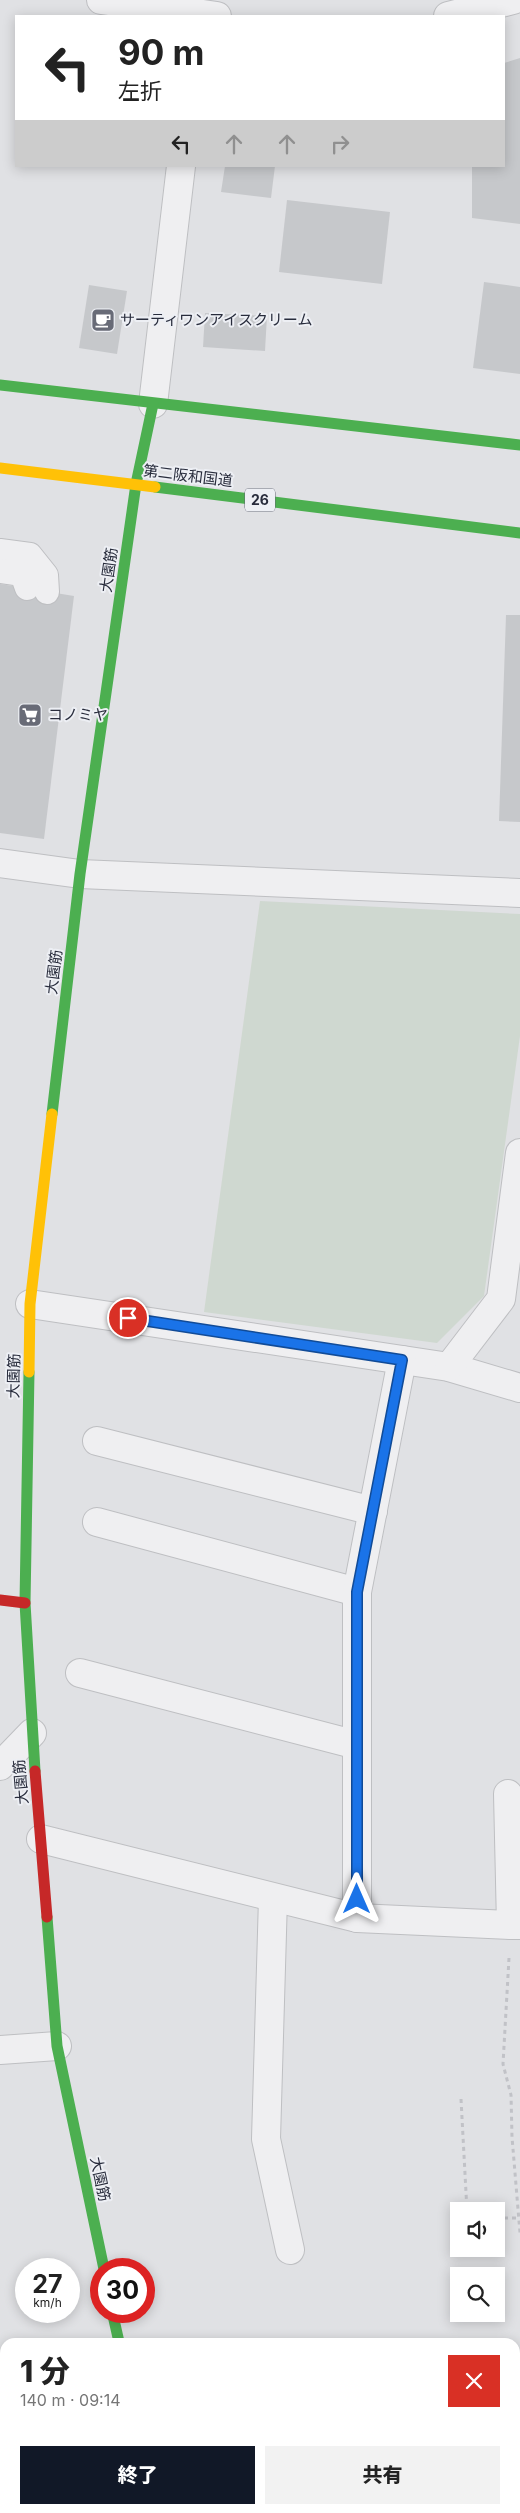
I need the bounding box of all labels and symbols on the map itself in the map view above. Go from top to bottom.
cafe icon: サーティワンアイスクリーム [90,307,116,333]
place label: サーティワンアイスクリーム [120,310,312,329]
street label: 第二阪和国道 [142,461,234,490]
road number: 26 [245,488,275,512]
street label: 大園筋 [96,546,121,594]
supermarket icon: コノミヤ [17,702,43,728]
place label: コノミヤ [48,705,108,724]
street label: 大園筋 [41,948,66,995]
pin [107,1297,149,1339]
street label: 大園筋 [4,1353,23,1399]
street label: 大園筋 [9,1759,32,1805]
position arrow [330,1872,382,1924]
street label: 大園筋 [87,2155,114,2203]
speed limit sign: 30 [90,2258,155,2323]

